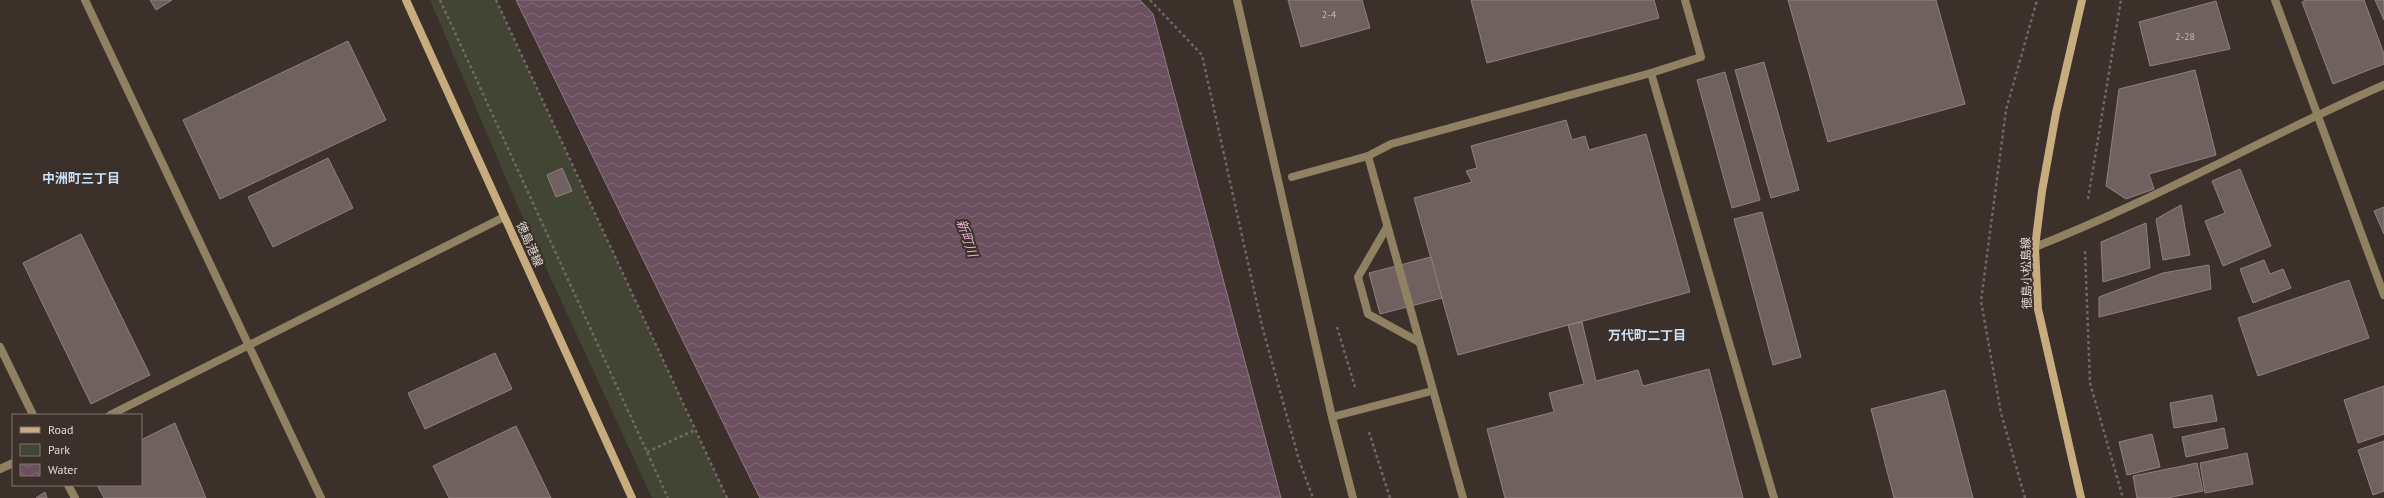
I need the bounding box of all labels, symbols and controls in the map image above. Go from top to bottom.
house number: 2-4 [1322,8,1337,21]
house number: 2-28 [2175,30,2195,43]
district label: 中洲町三丁目 [42,170,120,187]
water label: 新町川 [953,217,982,261]
street label: 徳島港線 [513,219,547,269]
street label: 徳島小松島線 [2018,237,2034,309]
district label: 万代町二丁目 [1608,327,1686,344]
legend [12,414,142,486]
text: Road [48,422,73,437]
text: Park [48,442,70,457]
text: Water [48,462,78,477]

